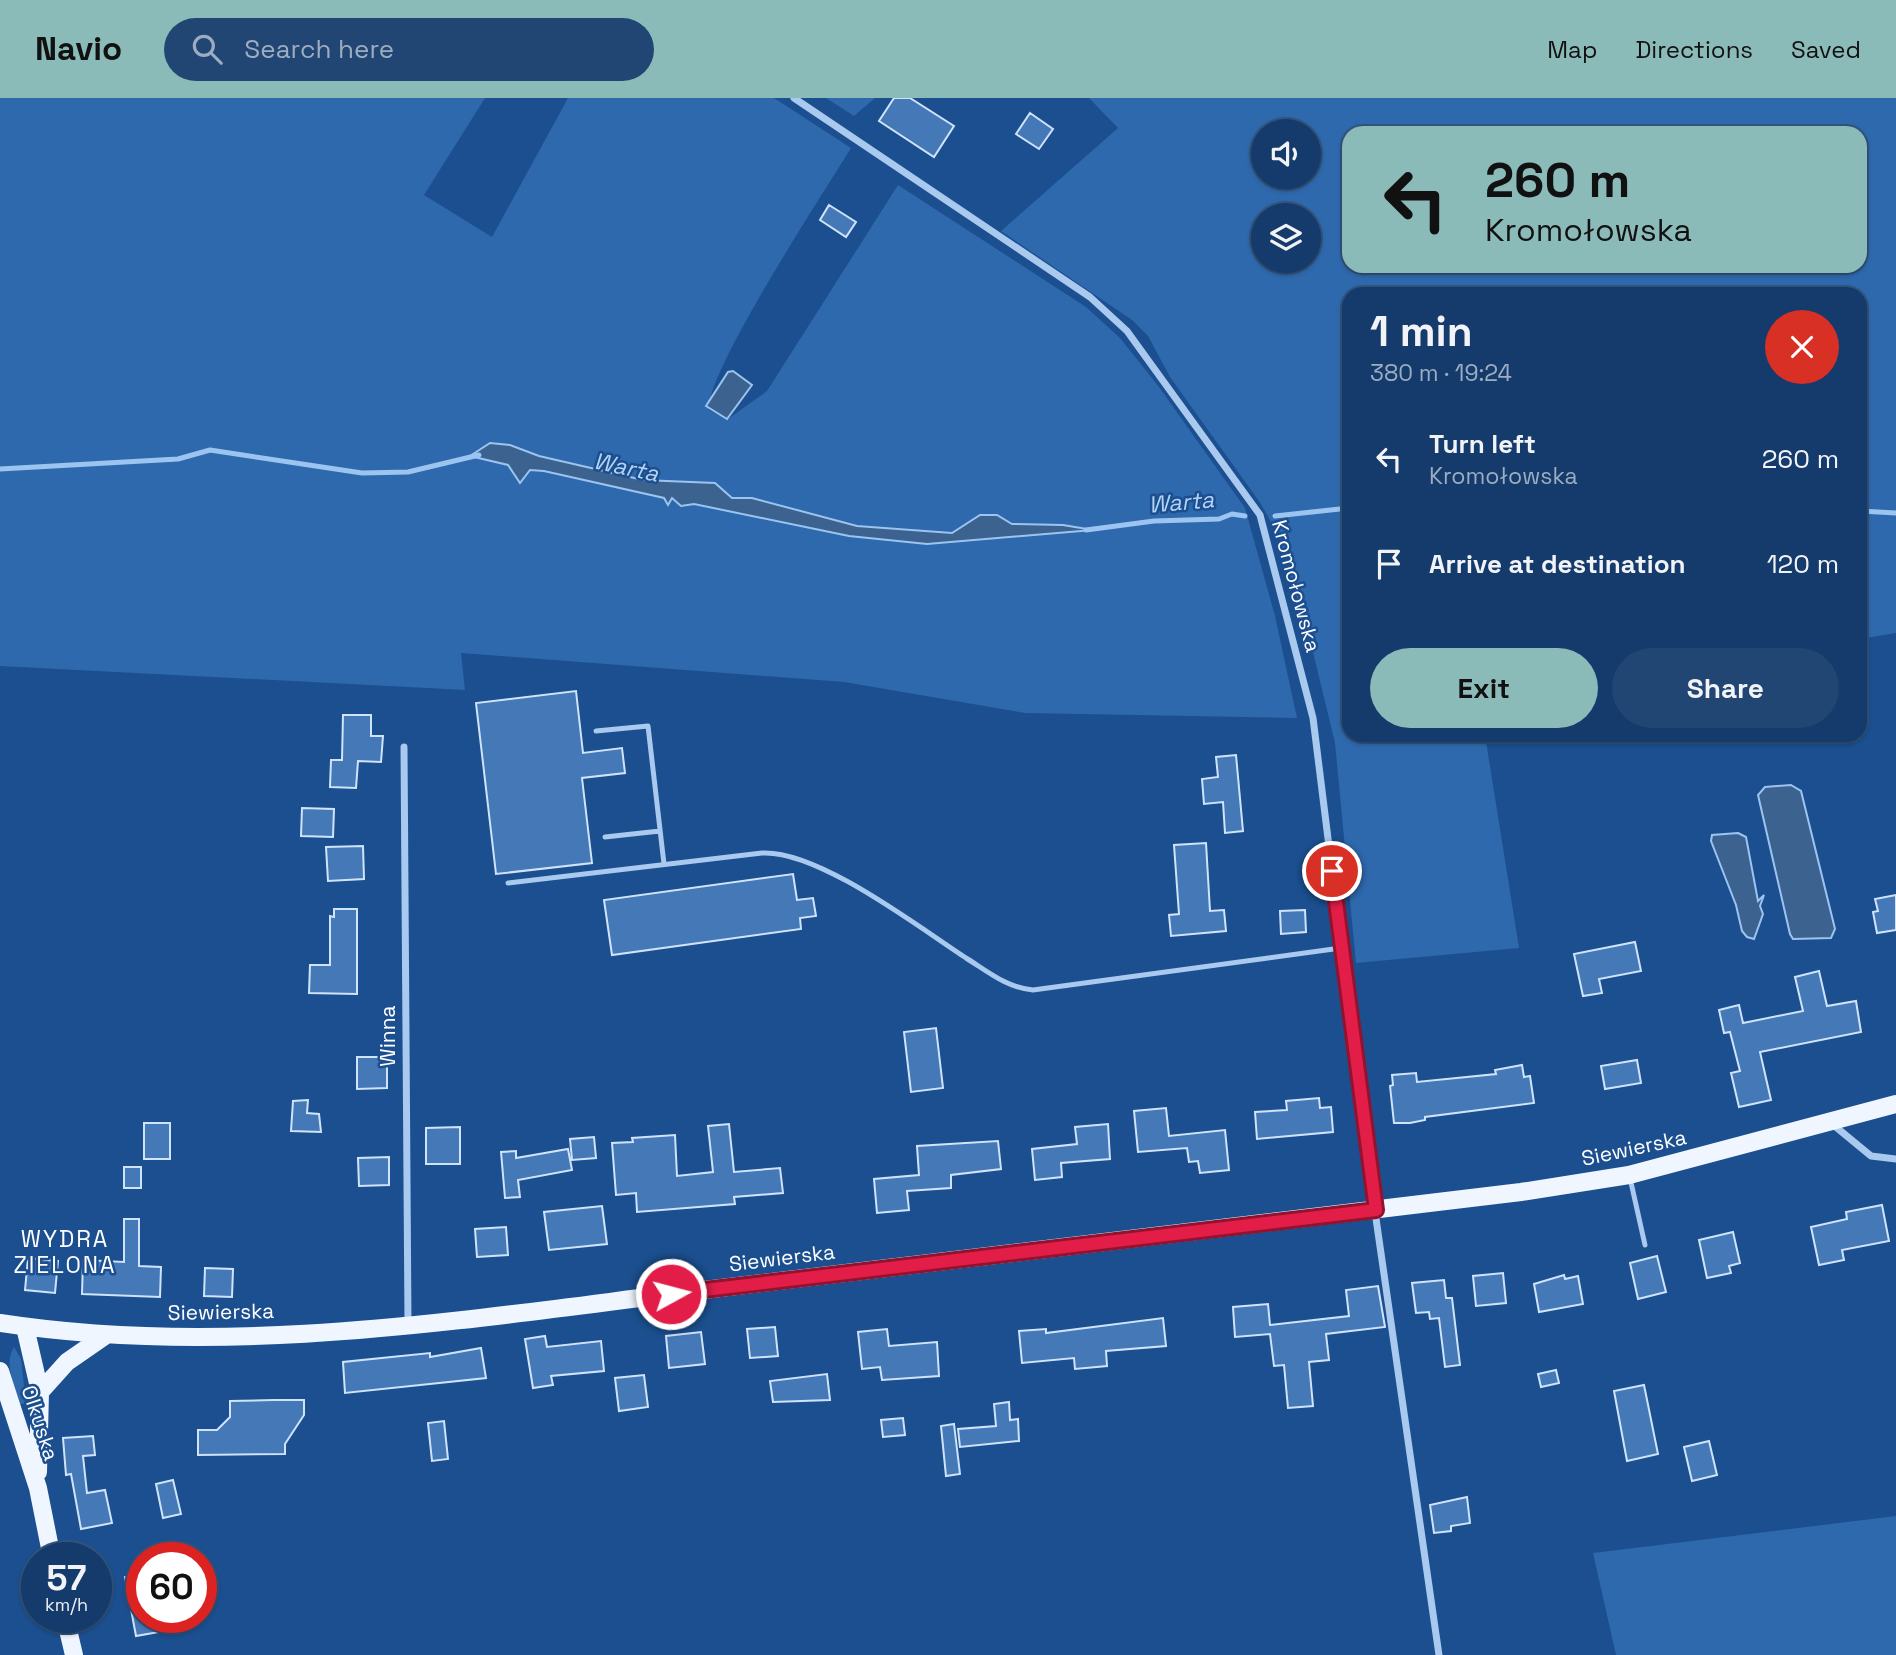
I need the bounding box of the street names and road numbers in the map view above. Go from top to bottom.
street label: Kromołowska [1266,517,1327,655]
street label: Winna [374,1005,401,1067]
street label: Siewierska [1579,1123,1689,1172]
street label: Siewierska [727,1238,836,1277]
street label: Siewierska [167,1297,275,1326]
street label: Olkuska [16,1382,65,1464]

